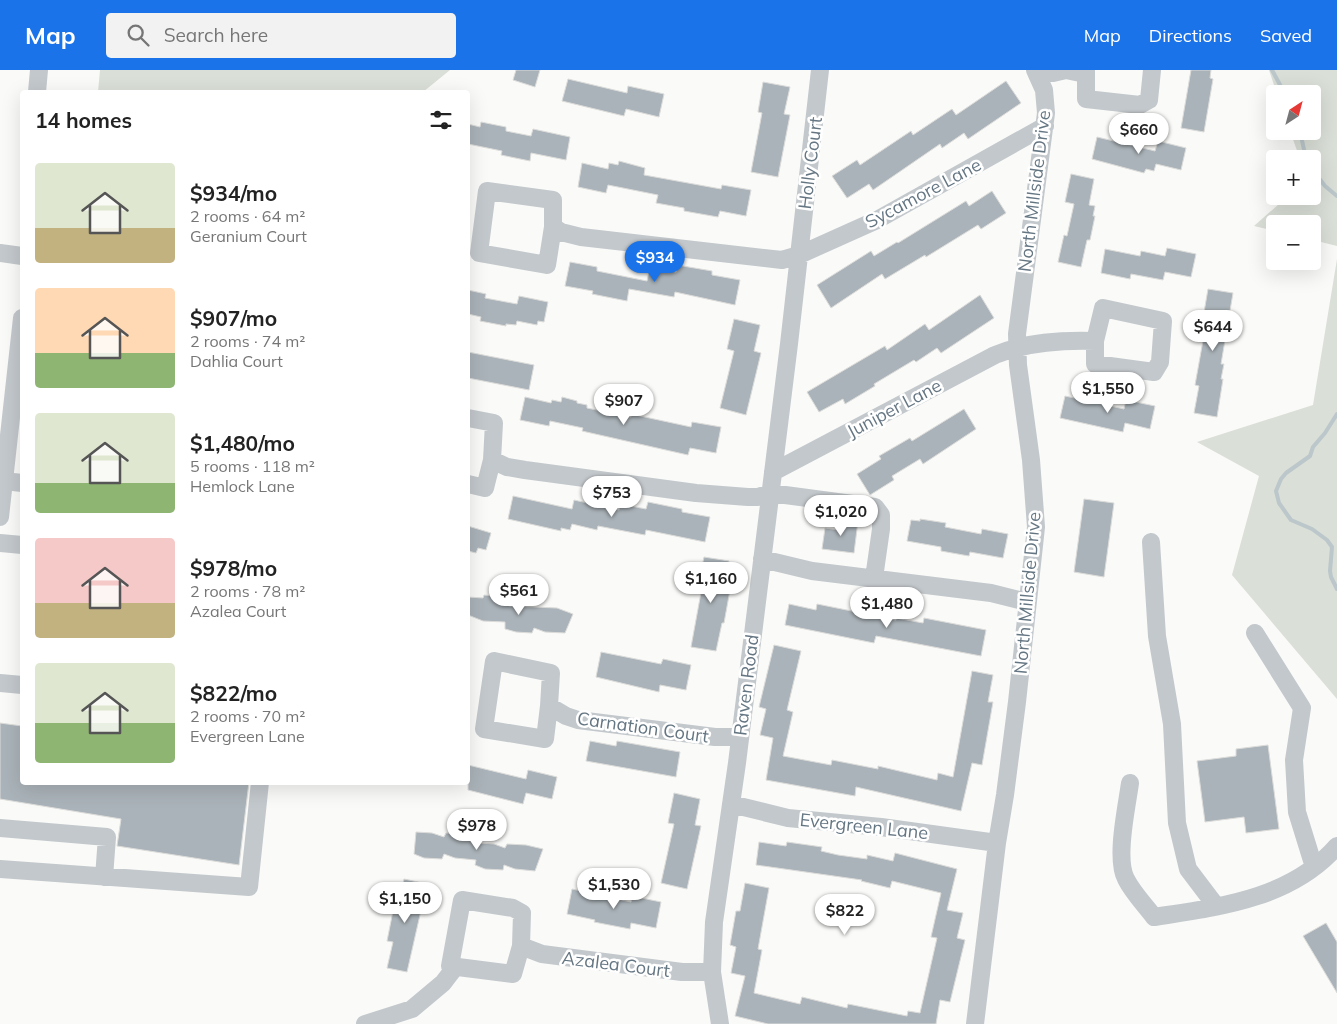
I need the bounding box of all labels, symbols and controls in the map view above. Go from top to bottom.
search box [106,13,456,58]
text: Map [25,20,76,50]
icon: search [124,21,152,49]
text: Search here [164,23,268,47]
text: Map [1084,24,1121,47]
text: Directions [1149,24,1232,47]
text: Saved [1260,24,1312,47]
north arrow [1266,85,1321,140]
map controls [1266,85,1321,270]
icon: filters [427,106,455,134]
text: 14 homes [35,107,132,133]
street label: North Millside Drive [1013,109,1055,273]
pin: $660 [1109,112,1169,155]
street label: Holly Court [793,116,827,210]
text: $660 [1120,119,1158,139]
button: + [1266,150,1321,205]
street label: Sycamore Lane [861,153,985,233]
text: $934/mo [190,180,277,206]
icon: home [75,183,135,243]
text: 2 rooms · 64 m² [190,206,305,226]
button: − [1266,215,1321,270]
text: Geranium Court [190,226,307,246]
pin: $934 [625,240,685,283]
text: $934 [636,247,674,267]
text: $907/mo [190,305,277,331]
icon: home [75,308,135,368]
pin: $644 [1183,310,1243,352]
text: $644 [1194,316,1232,336]
text: 2 rooms · 74 m² [190,331,305,351]
text: Dahlia Court [190,351,283,371]
pin: $1,550 [1067,372,1149,414]
street label: Juniper Lane [843,373,945,443]
text: $1,550 [1082,378,1134,398]
pin: $907 [594,384,654,426]
text: $907 [605,390,643,410]
text: $1,480/mo [190,430,295,456]
icon: home [75,433,135,493]
text: 5 rooms · 118 m² [190,456,315,476]
text: Hemlock Lane [190,476,295,496]
pin: $753 [582,476,642,518]
text: $753 [593,482,631,502]
pin: $1,020 [800,494,882,537]
text: $1,020 [815,501,867,521]
street label: North Millside Drive [1008,511,1046,675]
text: $978/mo [190,555,277,581]
icon: home [75,558,135,618]
pin: $1,160 [670,562,752,604]
text: $1,160 [685,568,737,588]
pin: $561 [489,574,549,616]
text: $561 [500,580,538,600]
text: 2 rooms · 78 m² [190,581,305,601]
pin: $1,480 [846,586,928,629]
text: $1,480 [861,593,913,613]
text: Azalea Court [190,601,286,621]
street label: Raven Road [728,633,764,737]
text: $822/mo [190,680,277,706]
icon: home [75,683,135,743]
text: 2 rooms · 70 m² [190,706,305,726]
street label: Carnation Court [576,706,710,748]
text: Evergreen Lane [190,726,305,746]
pin: $978 [447,808,507,851]
street label: Evergreen Lane [799,808,929,844]
text: $978 [458,815,496,835]
pin: $1,530 [573,868,655,910]
text: $1,530 [588,874,640,894]
pin: $1,150 [364,882,446,924]
text: $1,150 [379,888,431,908]
pin: $822 [815,894,875,936]
text: $822 [826,900,864,920]
street label: Azalea Court [561,946,671,982]

